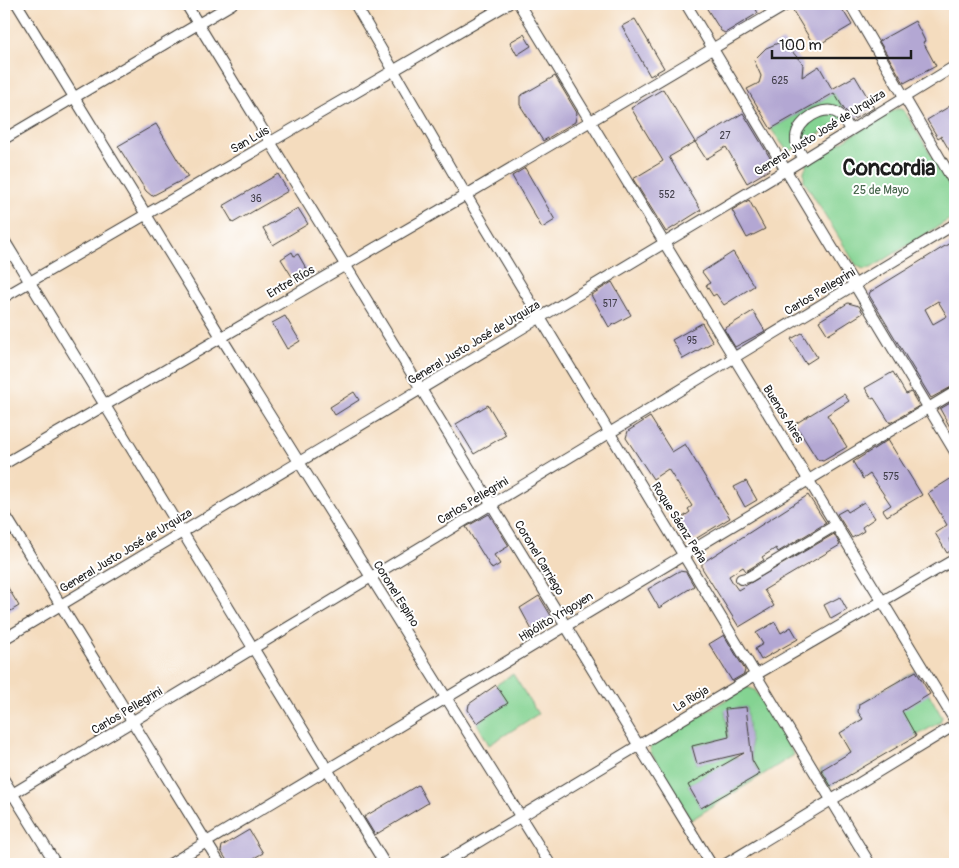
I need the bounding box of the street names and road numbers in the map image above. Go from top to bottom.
street label: General Justo José de Urquiza [752,86,889,180]
street label: San Luis [228,123,272,157]
street label: Entre Ríos [265,262,318,302]
street label: Carlos Pellegrini [782,265,858,319]
street label: General Justo José de Urquiza [405,297,543,388]
street label: Buenos Aires [759,382,807,446]
street label: Carlos Pellegrini [435,474,511,528]
street label: Roque Sáenz Peña [648,480,710,567]
street label: General Justo José de Urquiza [57,505,195,596]
street label: Coronel Carriego [511,518,567,599]
street label: Coronel Espino [370,558,423,630]
street label: Hipólito Yrigoyen [516,589,596,645]
street label: La Rioja [670,682,712,715]
street label: Carlos Pellegrini [89,684,165,738]

